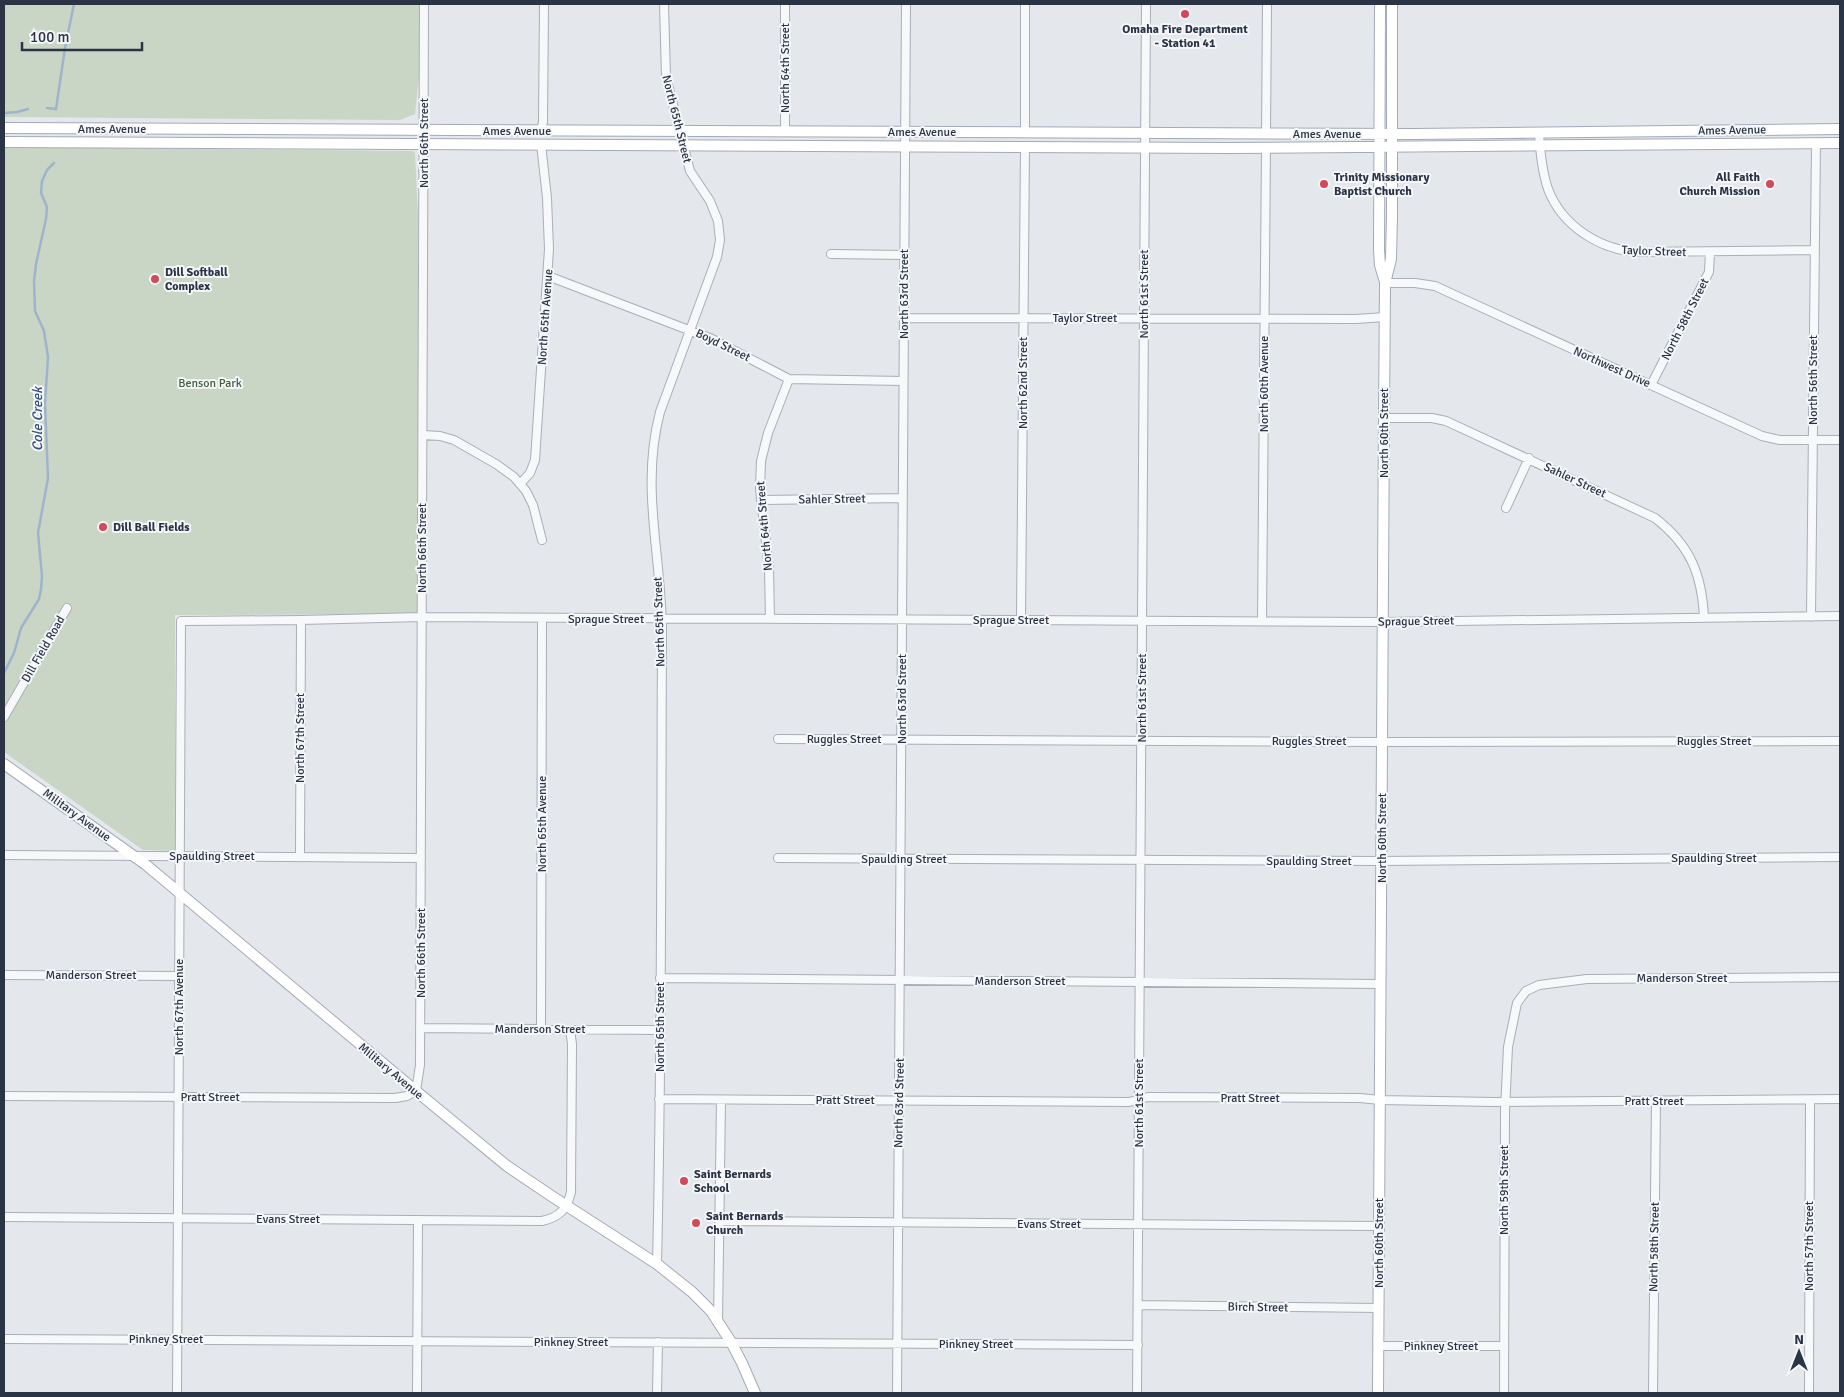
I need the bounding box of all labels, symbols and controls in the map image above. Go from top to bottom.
marker: Omaha Fire Department - Station 41 [1179,8,1191,20]
scale bar [22,20,142,52]
place label: Omaha Fire Department - Station 41 [1122,22,1248,51]
street label: North 64th Street [778,23,793,113]
text: 100 m [30,28,70,46]
street label: North 65th Street [658,74,695,165]
street label: North 66th Street [417,98,432,188]
street label: Ames Avenue [78,122,146,137]
street label: Ames Avenue [1698,122,1766,139]
street label: Ames Avenue [483,124,551,139]
street label: Ames Avenue [888,125,956,140]
street label: Ames Avenue [1293,127,1361,142]
place label: Trinity Missionary Baptist Church [1334,170,1429,199]
place label: All Faith Church Mission [1679,170,1760,199]
marker: Trinity Missionary Baptist Church [1318,178,1330,190]
marker: All Faith Church Mission [1764,178,1776,190]
street label: Taylor Street [1621,243,1686,260]
street label: North 63rd Street [897,249,912,339]
street label: North 61st Street [1137,250,1152,338]
place label: Dill Softball Complex [165,265,228,294]
street label: North 65th Avenue [535,268,556,366]
marker: Dill Softball Complex [149,273,161,285]
street label: North 58th Street [1658,276,1713,363]
street label: Taylor Street [1053,311,1117,326]
street label: Boyd Street [693,326,753,365]
street label: North 56th Street [1806,335,1821,425]
street label: North 60th Avenue [1257,336,1272,432]
street label: North 62nd Street [1016,337,1031,429]
street label: Northwest Drive [1571,344,1653,391]
park label: Benson Park [178,376,242,391]
water label: Cole Creek [29,385,46,451]
street label: North 60th Street [1377,388,1392,478]
street label: Sahler Street [1541,459,1608,501]
street label: North 64th Street [753,480,776,571]
street label: Sahler Street [798,491,866,508]
street label: North 66th Street [415,503,430,593]
place label: Dill Ball Fields [113,520,190,535]
marker: Dill Ball Fields [97,521,109,533]
street label: North 65th Street [650,577,669,667]
street label: Sprague Street [568,612,644,627]
street label: Dill Field Road [18,613,68,685]
street label: Sprague Street [973,613,1049,628]
street label: Sprague Street [1378,613,1454,630]
street label: North 63rd Street [895,654,910,744]
street label: North 61st Street [1135,654,1150,742]
street label: North 67th Street [293,693,308,783]
street label: Ruggles Street [807,732,881,747]
street label: Ruggles Street [1272,734,1346,749]
street label: Ruggles Street [1677,734,1751,749]
street label: North 65th Avenue [535,776,550,872]
street label: Military Avenue [40,786,114,845]
street label: North 60th Street [1375,793,1390,883]
street label: Spaulding Street [169,849,255,864]
street label: Spaulding Street [1671,851,1757,866]
street label: Spaulding Street [861,852,947,867]
street label: Spaulding Street [1266,854,1352,869]
street label: North 66th Street [414,908,429,998]
street label: North 67th Avenue [172,959,187,1055]
street label: Manderson Street [45,968,137,983]
street label: Manderson Street [1636,971,1728,986]
street label: Manderson Street [974,974,1066,989]
street label: North 65th Street [653,982,668,1072]
street label: Manderson Street [494,1022,586,1037]
street label: Military Avenue [355,1040,426,1103]
street label: North 63rd Street [891,1058,908,1148]
street label: North 61st Street [1132,1059,1147,1147]
street label: Pratt Street [180,1090,240,1105]
street label: Pratt Street [1220,1091,1280,1106]
street label: Pratt Street [815,1093,875,1108]
street label: Pratt Street [1624,1094,1684,1109]
street label: North 59th Street [1497,1145,1512,1235]
place label: Saint Bernards School [694,1167,772,1196]
marker: Saint Bernards School [678,1175,690,1187]
street label: North 60th Street [1372,1198,1387,1288]
street label: North 57th Street [1802,1201,1817,1291]
street label: North 58th Street [1646,1202,1663,1292]
place label: Saint Bernards Church [706,1209,784,1238]
street label: Evans Street [256,1212,320,1227]
marker: Saint Bernards Church [690,1217,702,1229]
street label: Evans Street [1017,1217,1081,1232]
street label: Birch Street [1227,1299,1289,1316]
north arrow [1774,1327,1824,1377]
text: N [1794,1331,1804,1348]
street label: Pinkney Street [129,1332,203,1347]
street label: Pinkney Street [534,1335,608,1350]
street label: Pinkney Street [939,1337,1013,1352]
street label: Pinkney Street [1404,1339,1478,1354]

